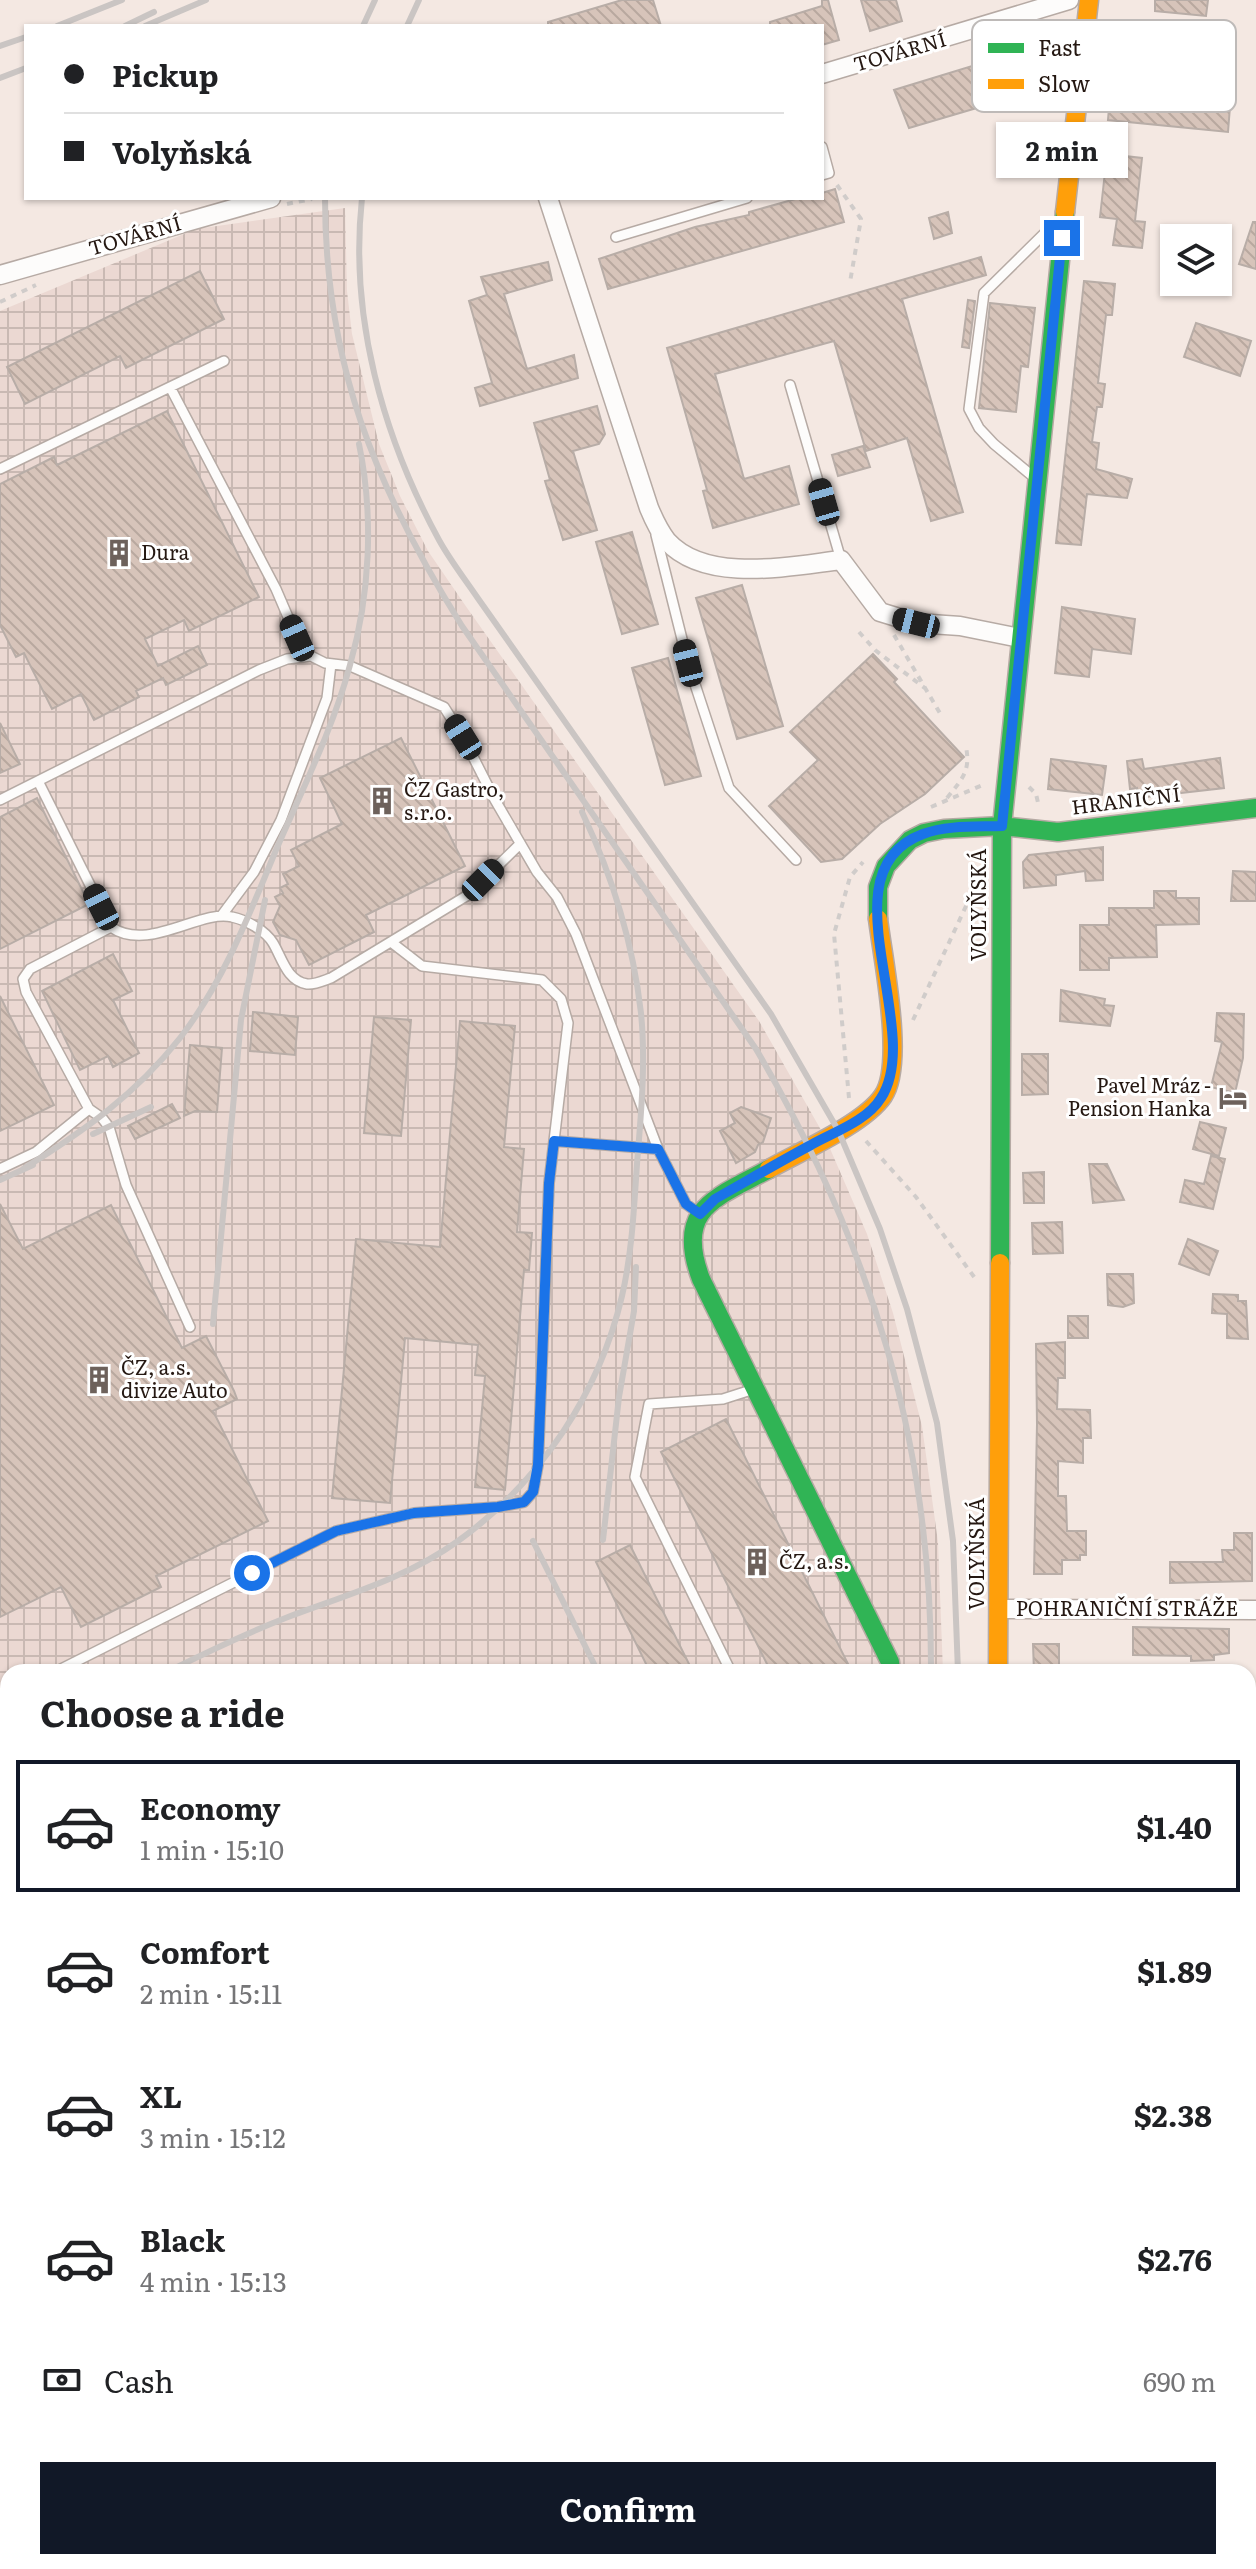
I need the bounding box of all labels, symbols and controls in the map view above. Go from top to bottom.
legend [972,20,1236,112]
street label: TOVÁRNÍ [849,22,949,78]
text: Fast [1038,30,1081,63]
text: Pickup [112,52,219,96]
text: Slow [1038,66,1090,99]
callout: 2 min [996,122,1128,178]
text: Volyňská [112,129,252,173]
text: 2 min [1026,130,1098,169]
street label: TOVÁRNÍ [84,206,184,262]
route end [1044,220,1080,256]
map controls [1160,224,1232,296]
button: layers [1160,224,1232,296]
car [806,476,842,528]
place label: Dura [141,536,189,566]
building icon: Dura [104,538,134,568]
car [890,606,942,640]
car [276,611,318,665]
car [671,637,705,689]
car [440,710,486,764]
place label: ČZ Gastro, s.r.o. [404,773,504,826]
street label: HRANIČNÍ [1069,777,1182,821]
building icon: ČZ Gastro, s.r.o. [367,786,397,816]
street label: VOLYŇSKÁ [962,848,992,961]
car [458,855,508,905]
car [79,880,123,934]
place label: Pavel Mráz - Pension Hanka [1068,1069,1211,1122]
hotel icon: Pavel Mráz - Pension Hanka [1218,1083,1248,1113]
place label: ČZ, a.s. divize Auto [121,1351,228,1404]
building icon: ČZ, a.s. divize Auto [84,1365,114,1395]
street label: VOLYŇSKÁ [960,1497,990,1610]
place label: ČZ, a.s. [779,1545,850,1575]
building icon: ČZ, a.s. [742,1547,772,1577]
route start [234,1555,270,1591]
street label: POHRANIČNÍ STRÁŽE [1016,1592,1238,1622]
text: Choose a ride [40,1685,285,1738]
text: Economy [140,1785,280,1829]
icon: car [44,1790,116,1862]
text: $1.40 [1136,1804,1212,1848]
text: 1 min · 15:10 [140,1829,284,1868]
text: Comfort [140,1929,270,1973]
icon: car [44,1934,116,2006]
text: $1.89 [1137,1948,1212,1992]
text: 2 min · 15:11 [140,1973,282,2012]
text: XL [140,2073,182,2117]
icon: car [44,2078,116,2150]
text: $2.38 [1134,2092,1212,2136]
text: 3 min · 15:12 [140,2117,286,2156]
text: Black [140,2217,225,2261]
icon: car [44,2222,116,2294]
text: $2.76 [1137,2236,1212,2280]
text: 4 min · 15:13 [140,2261,287,2300]
icon: cash [40,2358,84,2402]
text: Cash [104,2358,174,2402]
text: 690 m [1143,2361,1216,2400]
button: Confirm [40,2462,1216,2554]

